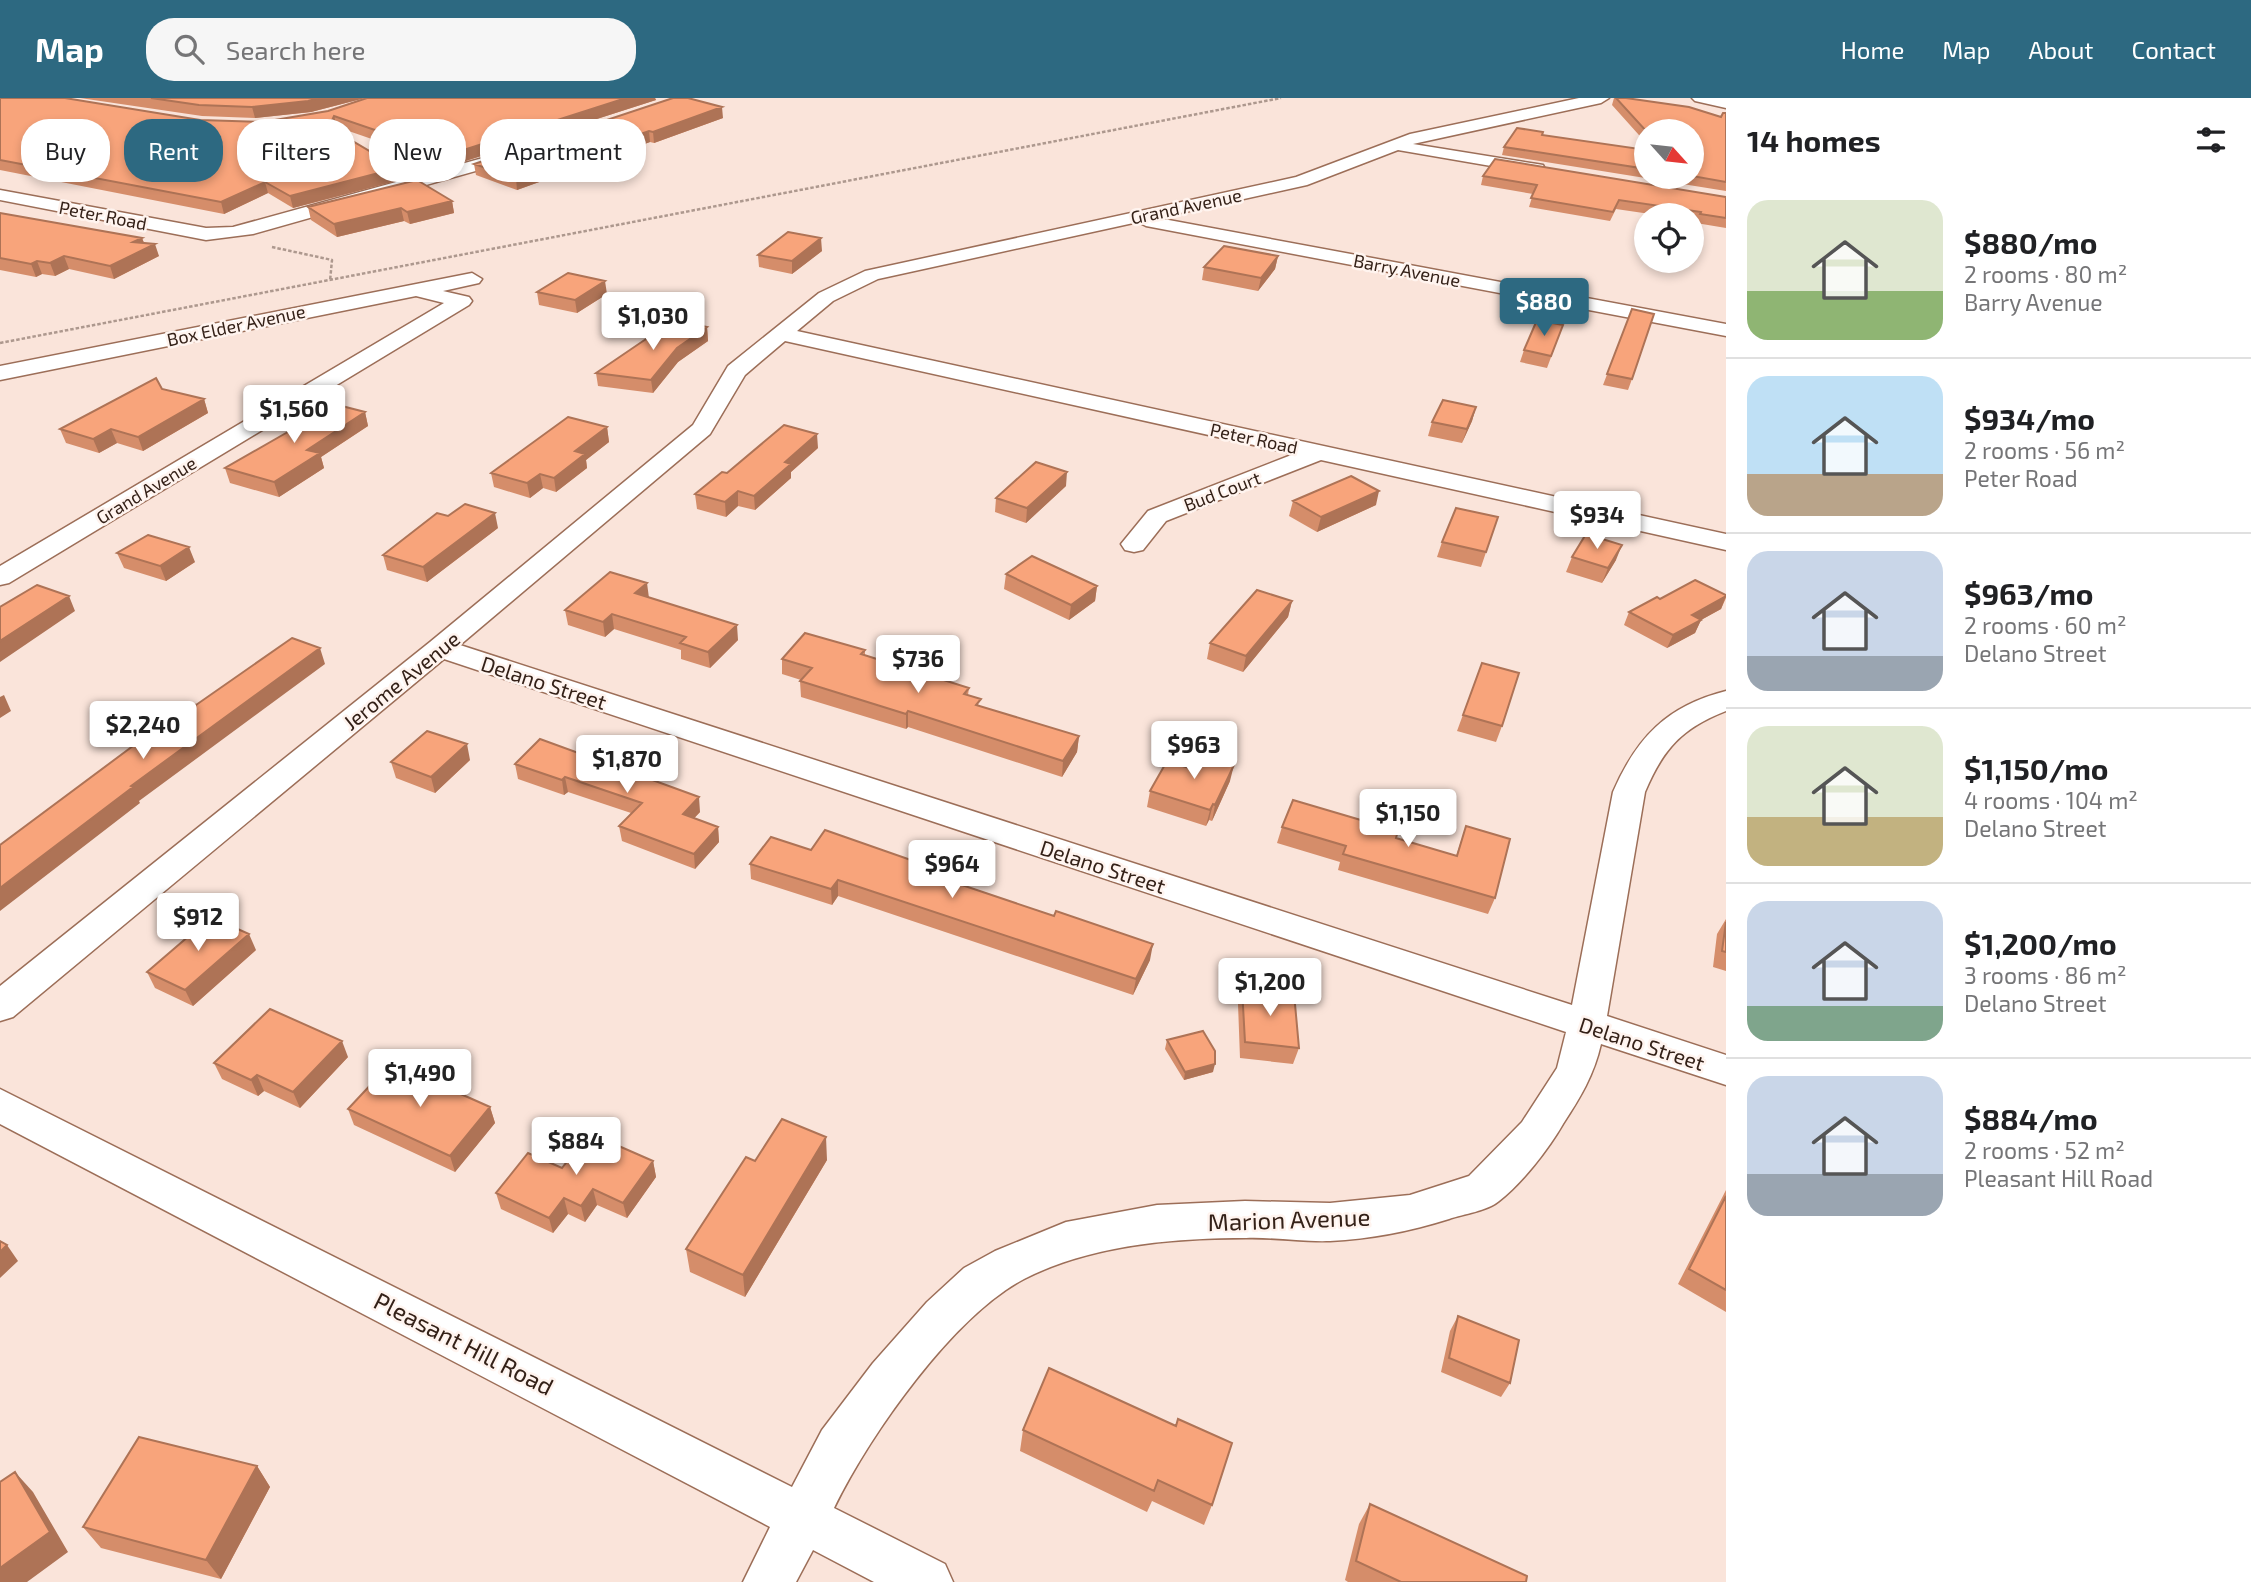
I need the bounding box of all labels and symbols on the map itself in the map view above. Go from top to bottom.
north arrow [1634,119,1704,189]
street label: Grand Avenue [1128,183,1244,229]
street label: Peter Road [57,196,149,234]
street label: Barry Avenue [1352,249,1462,291]
pin: $880 [1503,278,1585,338]
pin: $1,030 [596,292,710,352]
street label: Box Elder Avenue [165,300,307,350]
pin: $1,560 [237,386,351,445]
street label: Peter Road [1208,418,1300,458]
street label: Grand Avenue [92,451,200,529]
street label: Bud Court [1180,466,1264,516]
pin: $934 [1556,491,1638,551]
street label: Jerome Avenue [338,625,464,735]
pin: $736 [877,636,959,695]
street label: Delano Street [478,650,610,714]
pin: $2,240 [86,702,200,761]
pin: $963 [1153,722,1235,781]
pin: $1,870 [570,736,684,795]
pin: $1,150 [1351,790,1465,849]
street label: Delano Street [1037,834,1169,898]
pin: $964 [911,840,993,900]
pin: $912 [157,894,239,953]
pin: $1,200 [1213,958,1327,1018]
street label: Delano Street [1576,1011,1708,1075]
pin: $1,490 [363,1049,477,1109]
pin: $884 [535,1118,617,1177]
street label: Marion Avenue [1207,1202,1371,1236]
street label: Pleasant Hill Road [369,1285,559,1401]

